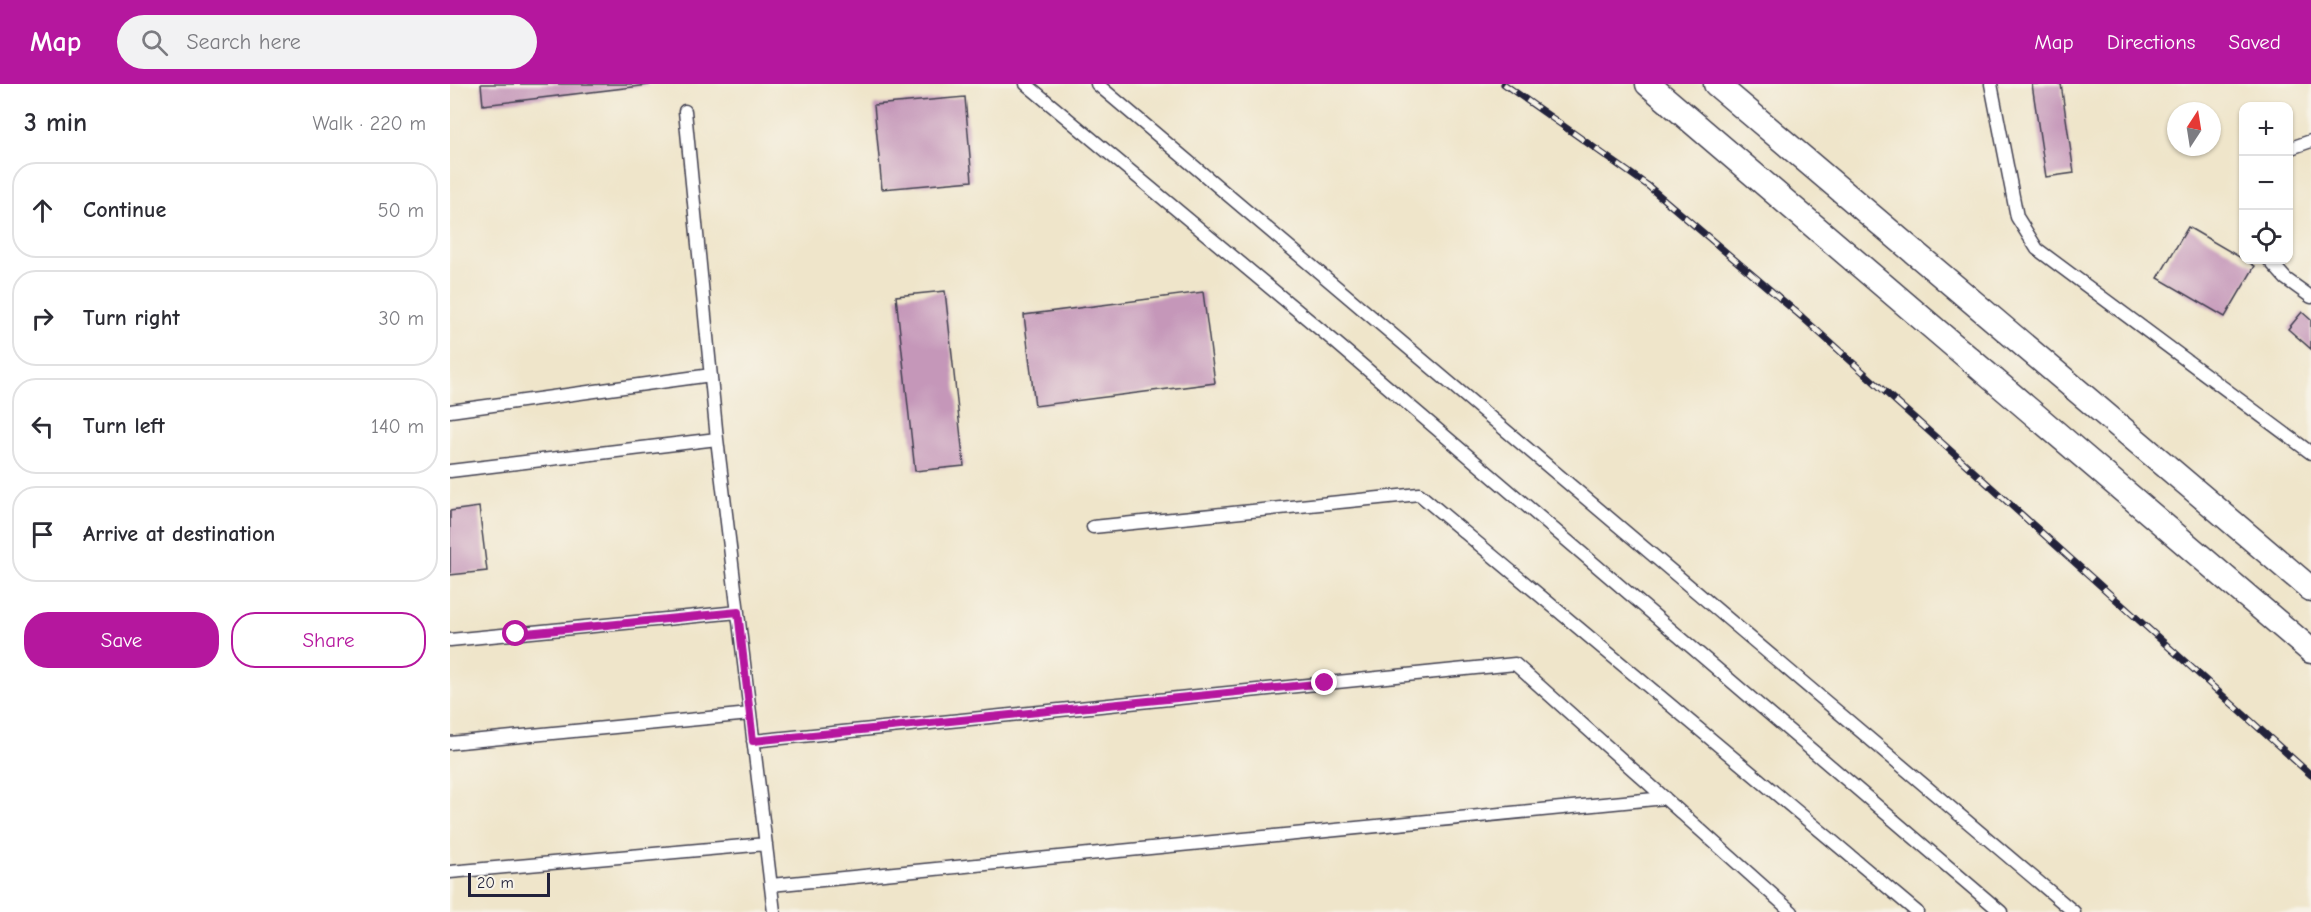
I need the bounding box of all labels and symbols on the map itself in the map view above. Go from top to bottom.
north arrow [2167,102,2221,156]
route start [502,620,528,646]
route end [1311,669,1337,695]
scale bar [468,870,550,898]

